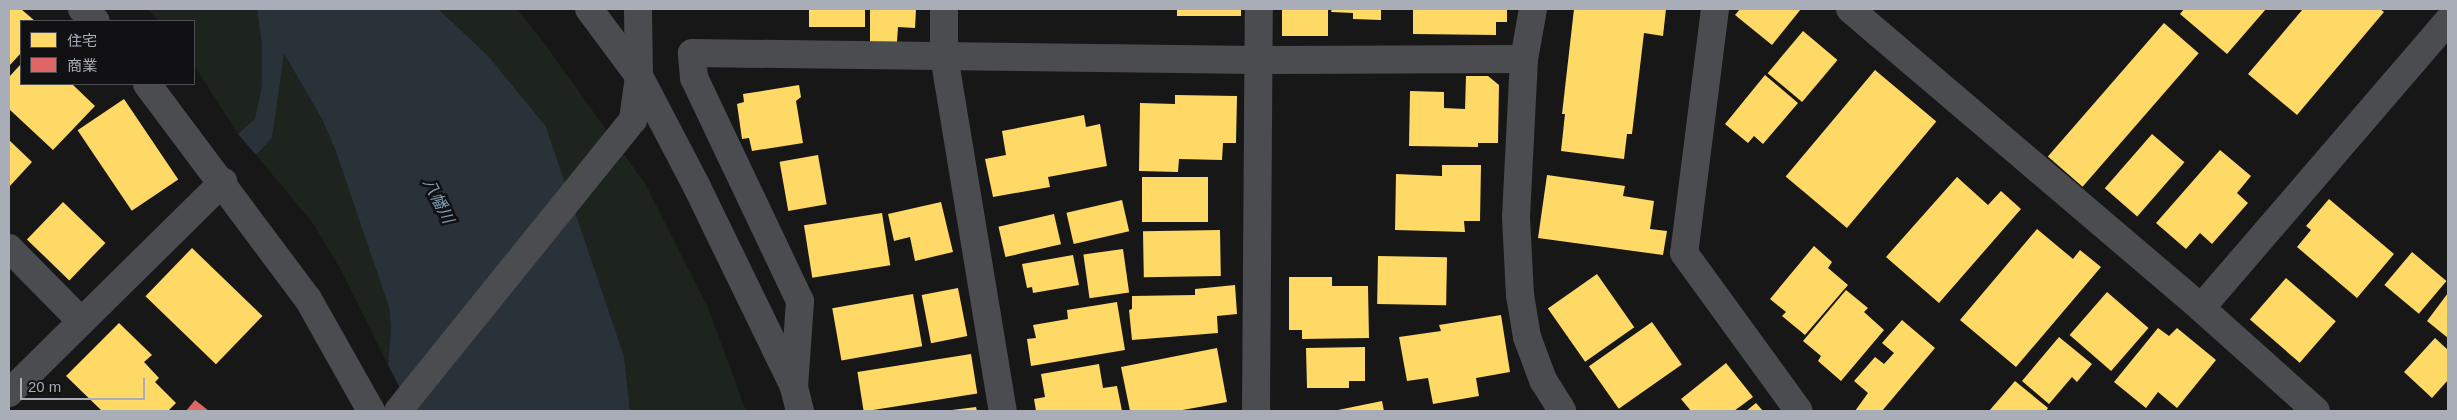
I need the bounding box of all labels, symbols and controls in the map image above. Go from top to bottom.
legend [20,20,195,85]
text: 住宅 [67,32,97,49]
text: 商業 [67,57,97,74]
water label: 八幡川 [419,175,457,227]
scale bar [22,368,148,400]
text: 20 m [28,378,61,395]

